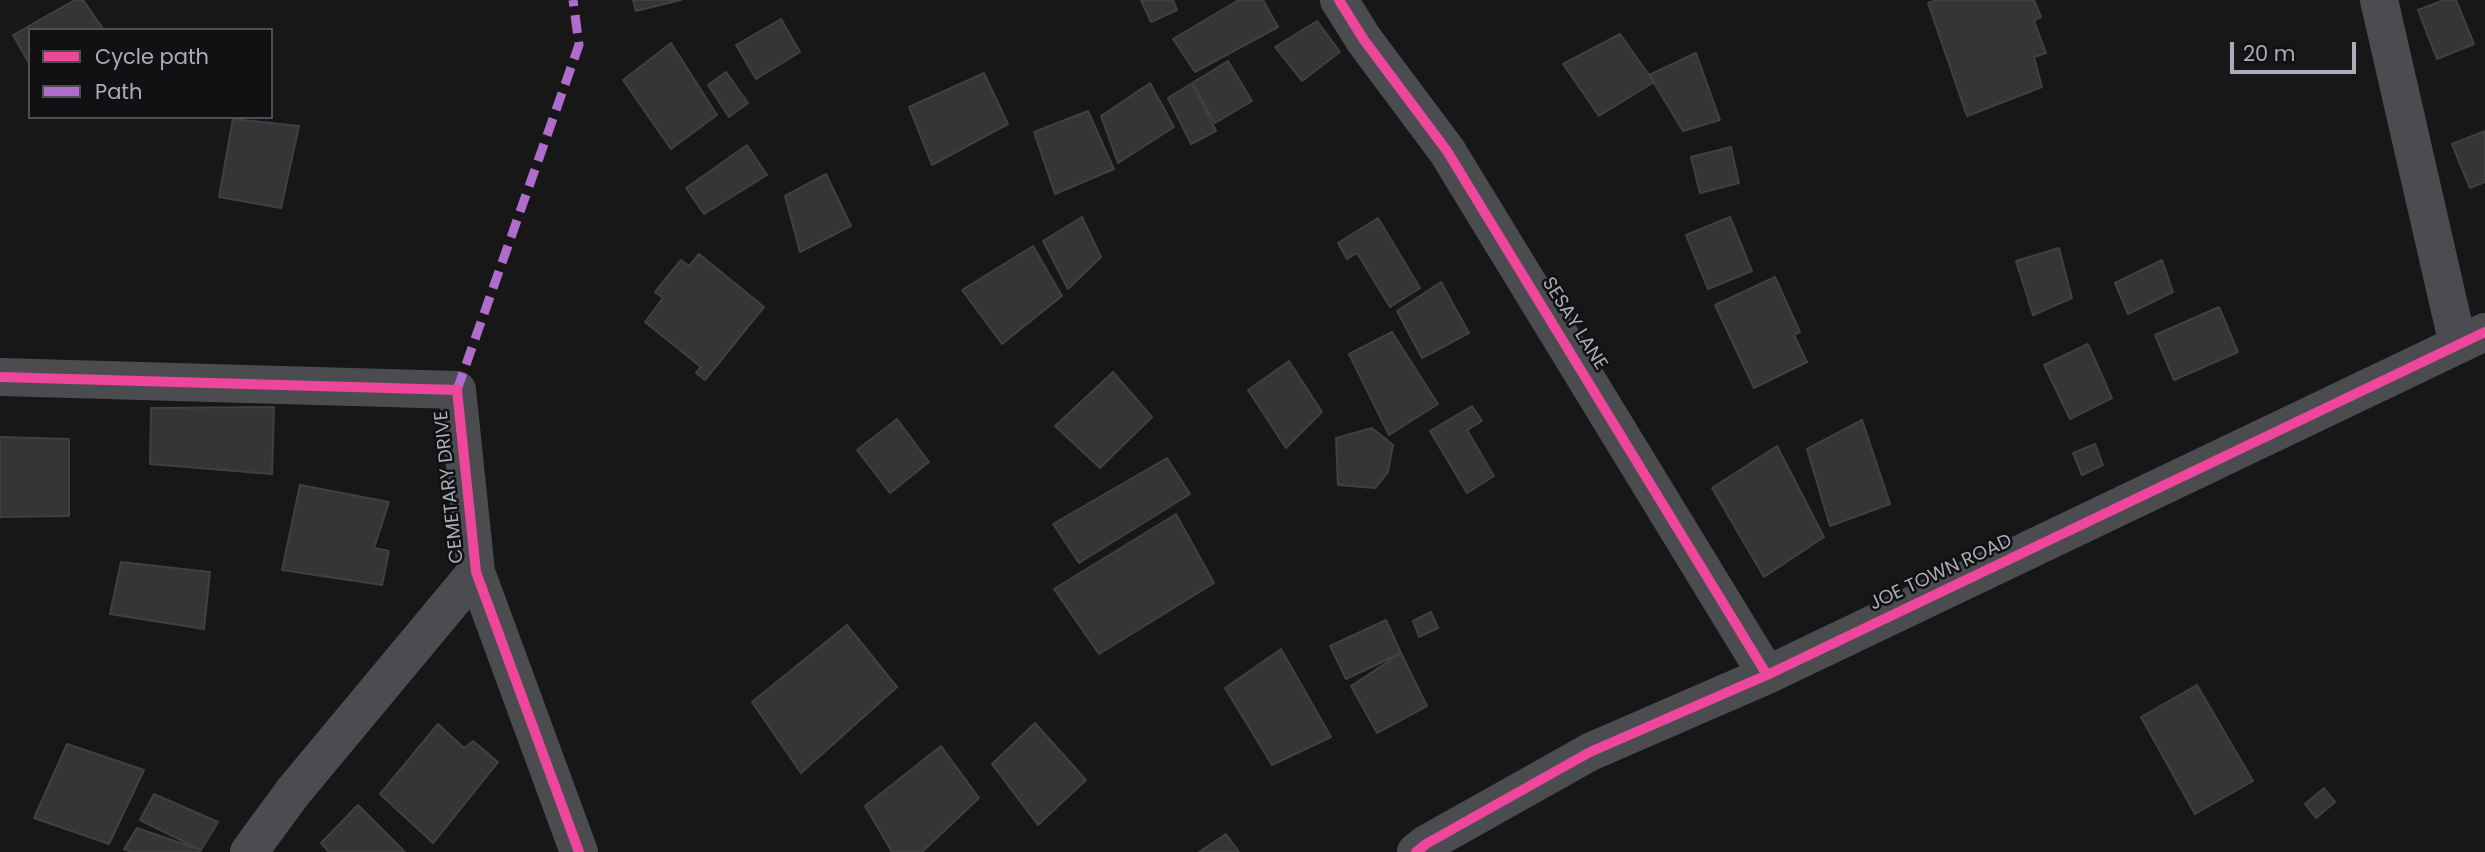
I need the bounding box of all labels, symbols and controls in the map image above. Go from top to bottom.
legend [28,28,273,119]
scale bar [2233,28,2359,72]
text: 20 m [2243,39,2296,68]
text: Cycle path [95,42,209,71]
text: Path [95,77,142,106]
street label: SESAY LANE [1536,273,1612,375]
street label: CEMETARY DRIVE [431,409,469,565]
street label: JOE TOWN ROAD [1866,530,2016,616]

